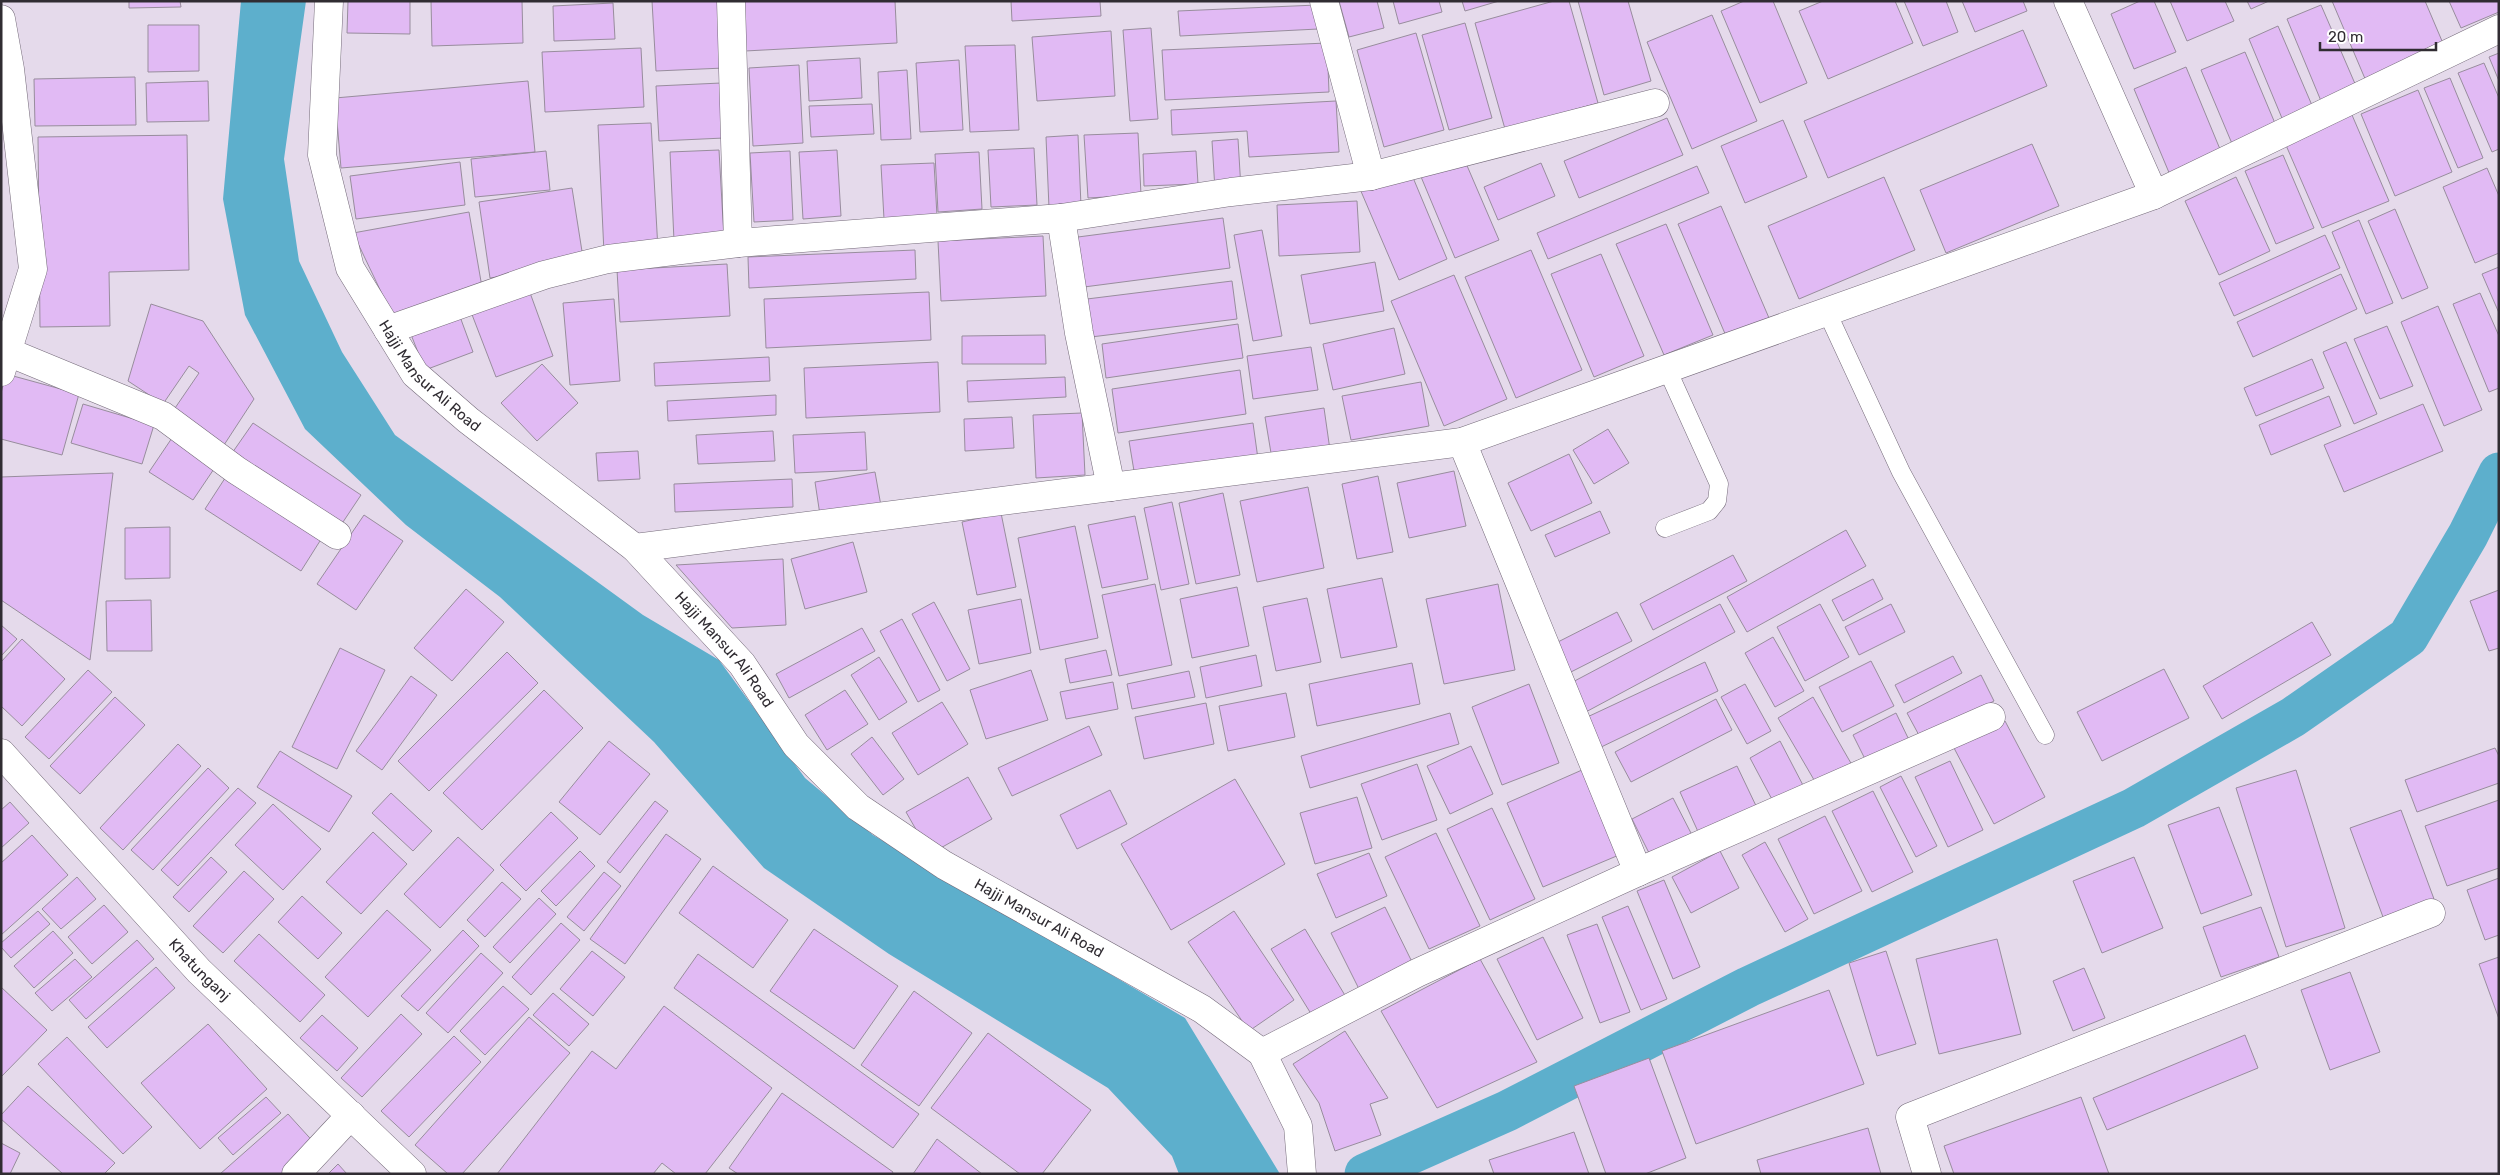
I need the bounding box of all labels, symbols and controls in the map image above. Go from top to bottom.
scale bar [2320,20,2436,52]
text: 20 m [2328,28,2363,46]
street label: Hajji Mansur Ali Road [375,317,484,435]
street label: Hajji Mansur Ali Road [671,588,777,711]
street label: Hajji Mansur Ali Road [971,875,1107,961]
street label: Khatunganj [165,935,234,1005]

